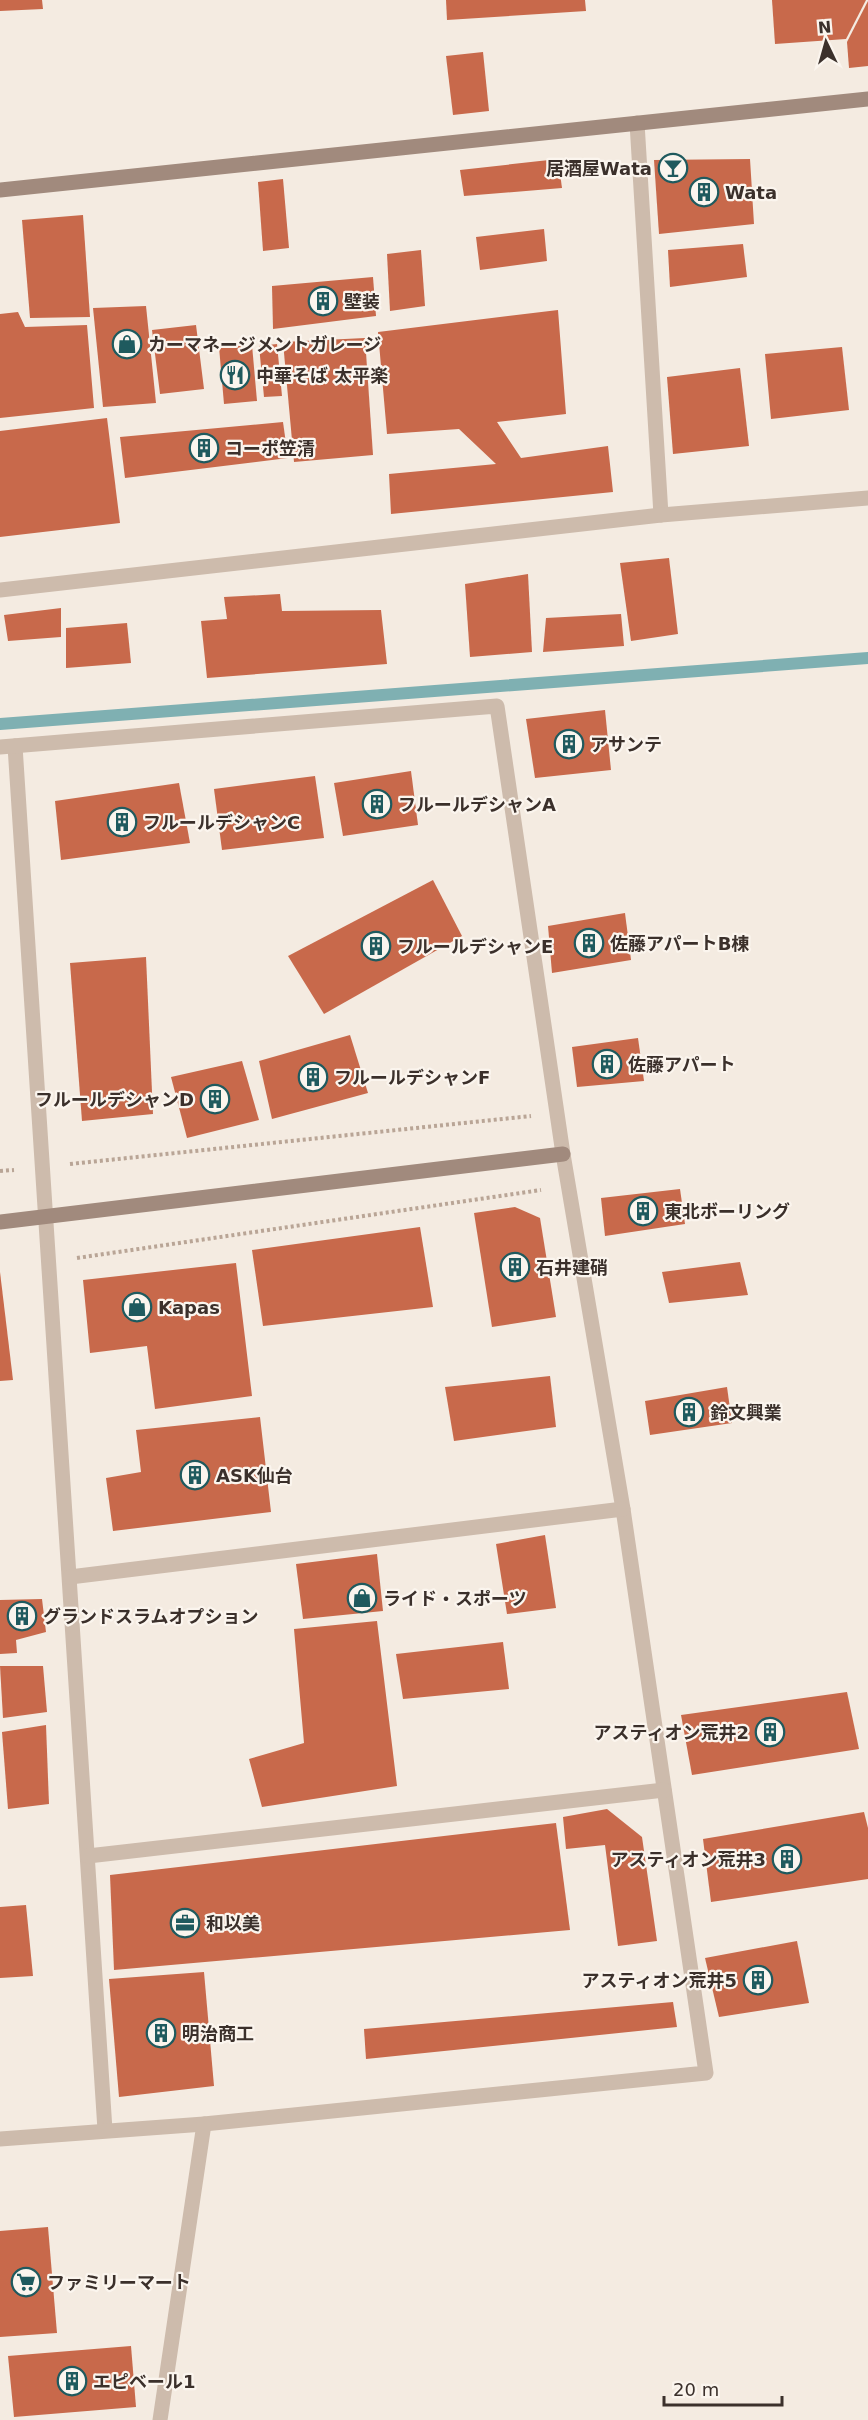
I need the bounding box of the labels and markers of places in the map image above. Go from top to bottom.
bar icon: 居酒屋Wata [657,152,689,184]
place label: 居酒屋Wata [546,158,652,179]
building icon: Wata [688,176,720,208]
place label: Wata [725,182,777,203]
building icon: 壁装 [307,285,339,317]
place label: 壁装 [344,291,380,312]
shop icon: カーマネージメントガレージ [111,328,143,360]
place label: カーマネージメントガレージ [148,334,381,355]
restaurant icon: 中華そば 太平楽 [219,359,251,391]
place label: 中華そば 太平楽 [256,365,388,386]
building icon: コーポ笠清 [188,432,220,464]
place label: コーポ笠清 [225,438,315,459]
building icon: アサンテ [553,728,585,760]
place label: アサンテ [590,734,662,755]
building icon: フルールデシャンA [361,788,393,820]
place label: フルールデシャンA [398,794,556,815]
building icon: フルールデシャンC [106,806,138,838]
place label: フルールデシャンC [143,812,300,833]
building icon: 佐藤アパートB棟 [573,927,605,959]
building icon: フルールデシャンE [360,930,392,962]
place label: 佐藤アパートB棟 [610,933,749,954]
place label: フルールデシャンE [397,936,553,957]
building icon: 佐藤アパート [591,1048,623,1080]
place label: 佐藤アパート [628,1054,736,1075]
building icon: フルールデシャンF [297,1061,329,1093]
place label: フルールデシャンF [334,1067,490,1088]
building icon: フルールデシャンD [199,1083,231,1115]
place label: フルールデシャンD [35,1089,194,1110]
building icon: 東北ボーリング [627,1195,659,1227]
place label: 東北ボーリング [664,1201,790,1222]
building icon: 石井建硝 [499,1251,531,1283]
place label: 石井建硝 [536,1257,608,1278]
shop icon: Kapas [121,1291,153,1323]
place label: Kapas [158,1297,220,1318]
building icon: 鈴文興業 [673,1396,705,1428]
place label: 鈴文興業 [710,1402,782,1423]
building icon: ASK仙台 [179,1459,211,1491]
place label: ASK仙台 [216,1465,293,1486]
shop icon: ライド・スポーツ [346,1582,378,1614]
place label: ライド・スポーツ [383,1588,527,1609]
building icon: グランドスラムオプション [6,1600,38,1632]
place label: グランドスラムオプション [43,1606,258,1627]
building icon: アスティオン荒井2 [754,1716,786,1748]
place label: アスティオン荒井2 [594,1722,749,1743]
building icon: アスティオン荒井3 [771,1843,803,1875]
place label: アスティオン荒井3 [611,1849,766,1870]
office icon: 和以美 [169,1907,201,1939]
place label: 和以美 [206,1913,260,1934]
building icon: アスティオン荒井5 [742,1964,774,1996]
place label: アスティオン荒井5 [582,1970,737,1991]
building icon: 明治商工 [145,2017,177,2049]
place label: 明治商工 [182,2023,254,2044]
supermarket icon: ファミリーマート [10,2266,42,2298]
place label: ファミリーマート [47,2272,191,2293]
building icon: エピベール1 [56,2365,88,2397]
place label: エピベール1 [93,2371,196,2392]

